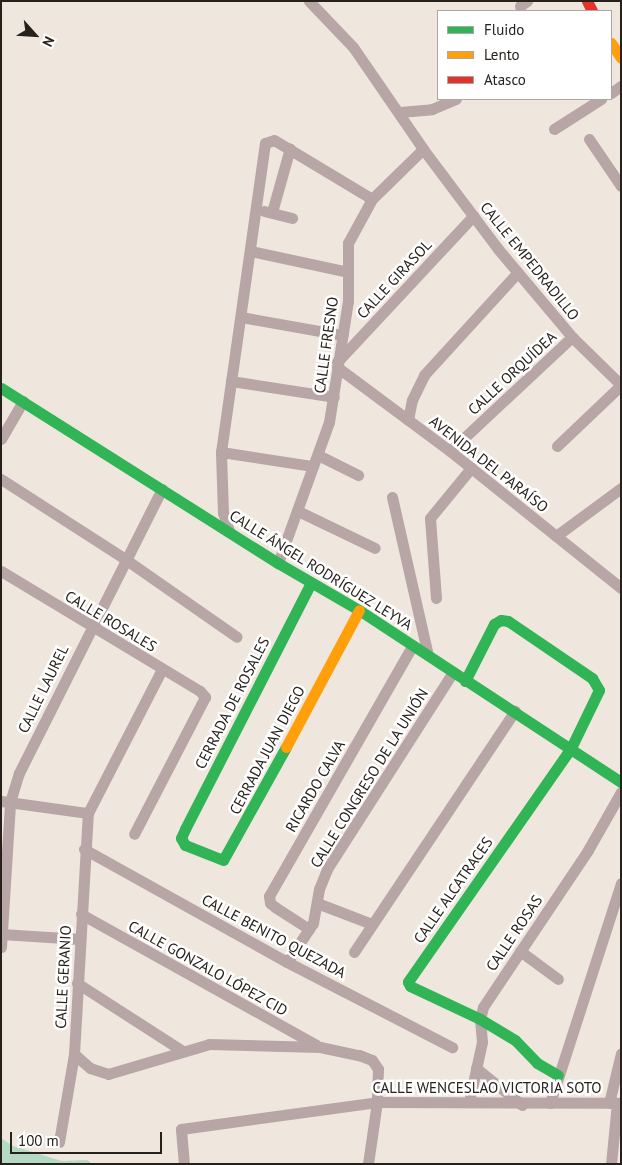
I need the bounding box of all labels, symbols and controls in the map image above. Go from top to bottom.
north arrow [10,10,60,60]
legend [437,10,612,100]
text: Fluido [484,20,524,39]
text: N [38,33,59,50]
text: Lento [484,45,520,64]
text: Atasco [484,70,526,89]
street label: CALLE EMPEDRADILLO [477,198,583,324]
street label: CALLE GIRASOL [353,236,435,322]
street label: CALLE FRESNO [310,295,342,395]
street label: CALLE ORQUÍDEA [464,328,560,418]
street label: AVENIDA DEL PARAÍSO [426,412,552,516]
street label: CALLE ÁNGEL RODRÍGUEZ LEYVA [226,506,416,634]
street label: CALLE ROSALES [62,587,160,655]
street label: CERRADA DE ROSALES [191,634,273,772]
street label: CALLE LAUREL [14,642,72,736]
street label: CERRADA JUAN DIEGO [225,682,309,818]
street label: CALLE CONGRESO DE LA UNIÓN [306,685,432,871]
street label: RICARDO CALVA [281,737,349,835]
street label: CALLE ALCATRACES [410,833,496,947]
street label: CALLE BENITO QUEZADA [199,890,349,982]
street label: CALLE ROSAS [482,892,546,974]
street label: CALLE GONZALO LÓPEZ CID [125,916,291,1020]
street label: CALLE GERANIO [51,925,75,1029]
street label: CALLE WENCESLAO VICTORIA SOTO [372,1079,602,1097]
scale bar [12,1122,165,1154]
text: 100 m [18,1131,59,1150]

